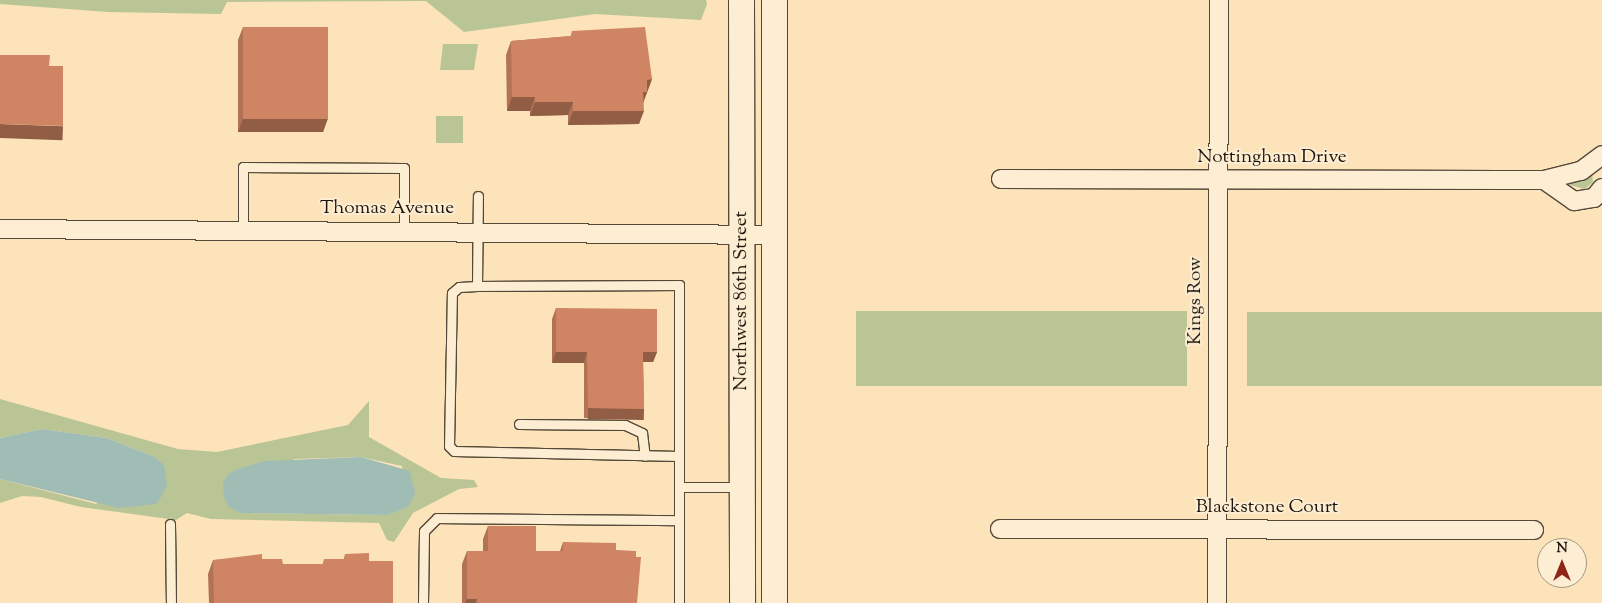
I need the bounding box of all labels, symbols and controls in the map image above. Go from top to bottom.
street label: Nottingham Drive [1197,147,1347,169]
street label: Thomas Avenue [320,198,454,220]
street label: Northwest 86th Street [731,211,753,391]
street label: Kings Row [1185,257,1207,345]
street label: Blackstone Court [1196,497,1338,519]
north arrow [1537,538,1587,588]
text: N [1556,539,1568,559]

